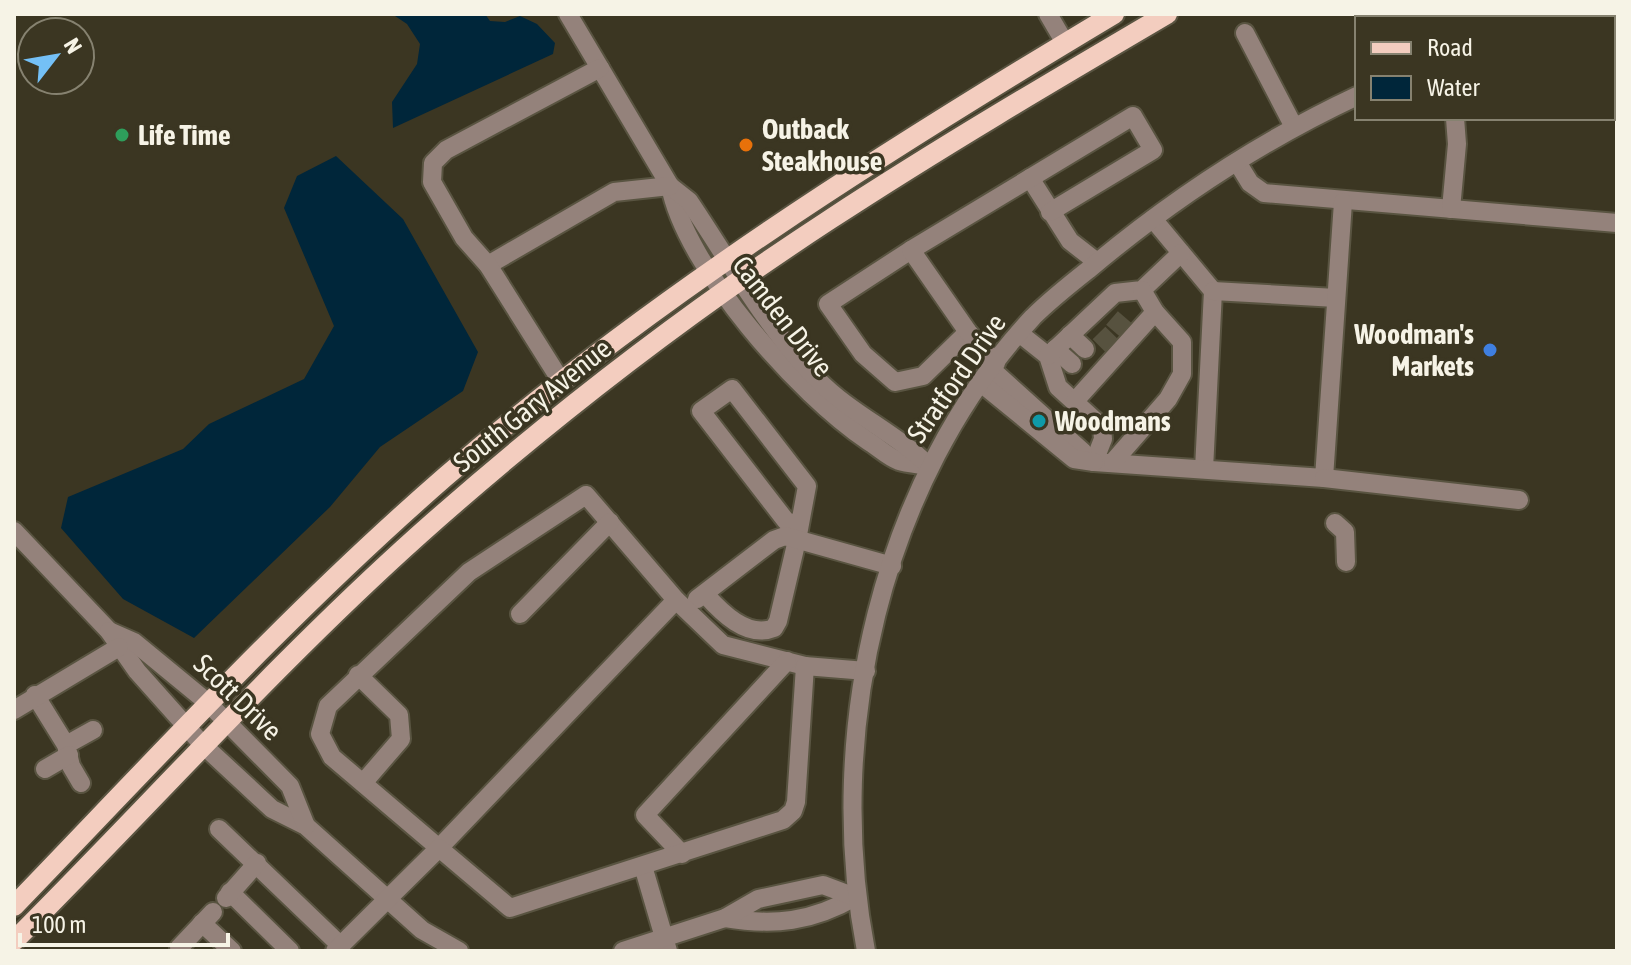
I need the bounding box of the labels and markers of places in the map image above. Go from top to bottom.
place label: Outback Steakhouse [762,113,882,177]
place label: Life Time [138,119,231,151]
marker: Life Time [113,126,131,144]
marker: Outback Steakhouse [737,136,755,154]
place label: Woodman's Markets [1353,318,1474,382]
marker: Woodman's Markets [1481,341,1499,359]
place label: Woodmans [1054,405,1171,437]
marker: Woodmans [1030,412,1048,430]

